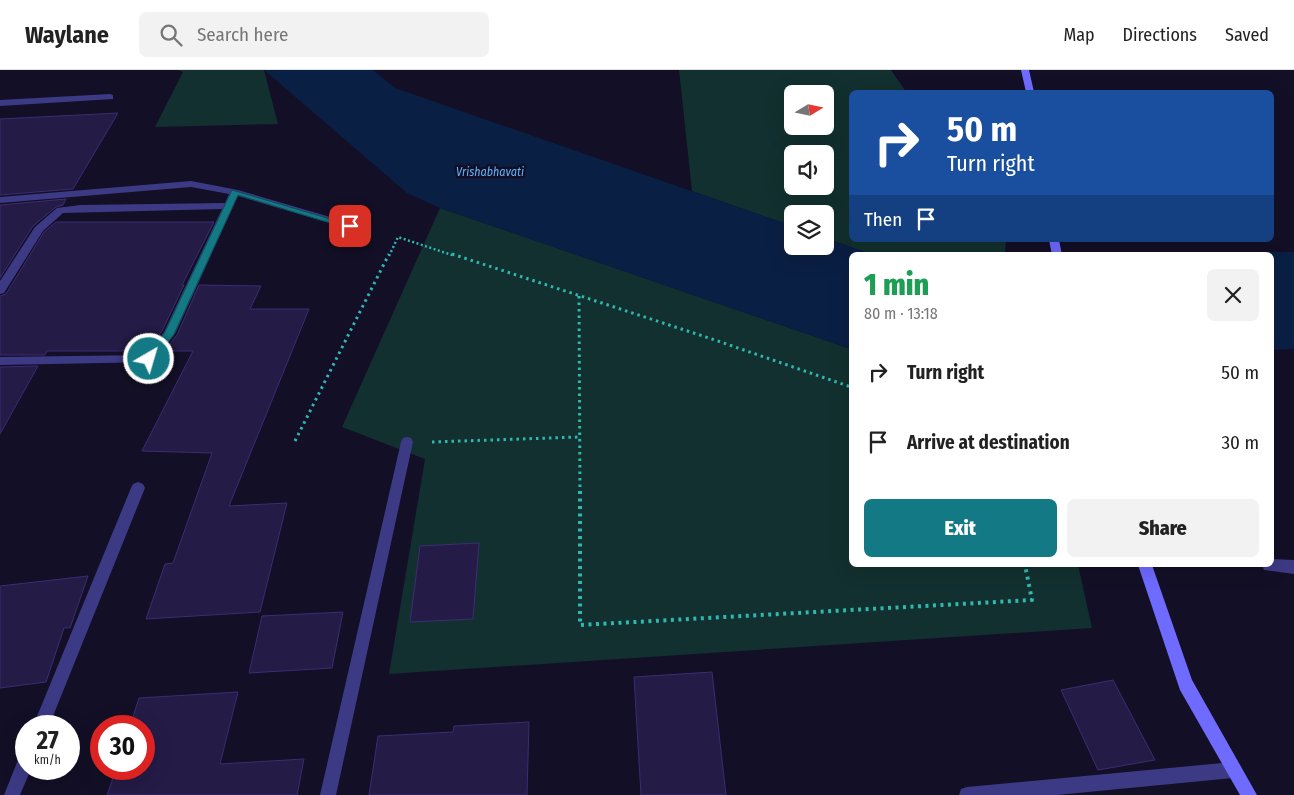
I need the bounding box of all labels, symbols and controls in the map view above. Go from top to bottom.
search box [139,12,489,57]
text: Waylane [25,21,109,49]
icon: search [157,21,185,49]
text: Search here [197,23,288,46]
text: Map [1063,24,1095,46]
text: Directions [1123,24,1197,46]
text: Saved [1225,24,1269,46]
north arrow [784,85,834,135]
map controls [784,85,834,255]
text: 50 m [947,108,1017,150]
icon: right [864,110,929,175]
button: sound [784,145,834,195]
text: Turn right [947,150,1035,177]
water label: Vrishabhavati [456,165,524,179]
pin [329,205,371,247]
button: layers [784,205,834,255]
icon: arrive [912,205,940,233]
text: Then [864,208,902,231]
icon: arrive [336,212,364,240]
text: 1 min [864,267,929,303]
button: close [1207,269,1259,321]
text: 80 m · 13:18 [864,304,938,323]
position arrow [122,332,174,384]
icon: right [864,358,892,386]
text: Turn right [907,361,984,384]
text: 50 m [1221,361,1259,384]
icon: arrive [864,428,892,456]
text: Arrive at destination [907,431,1070,454]
text: 30 m [1221,431,1259,454]
button: Exit [864,499,1057,557]
button: Share [1067,499,1259,557]
speed limit sign: 30 [90,715,155,780]
text: 27 [36,726,59,756]
text: km/h [34,753,61,767]

